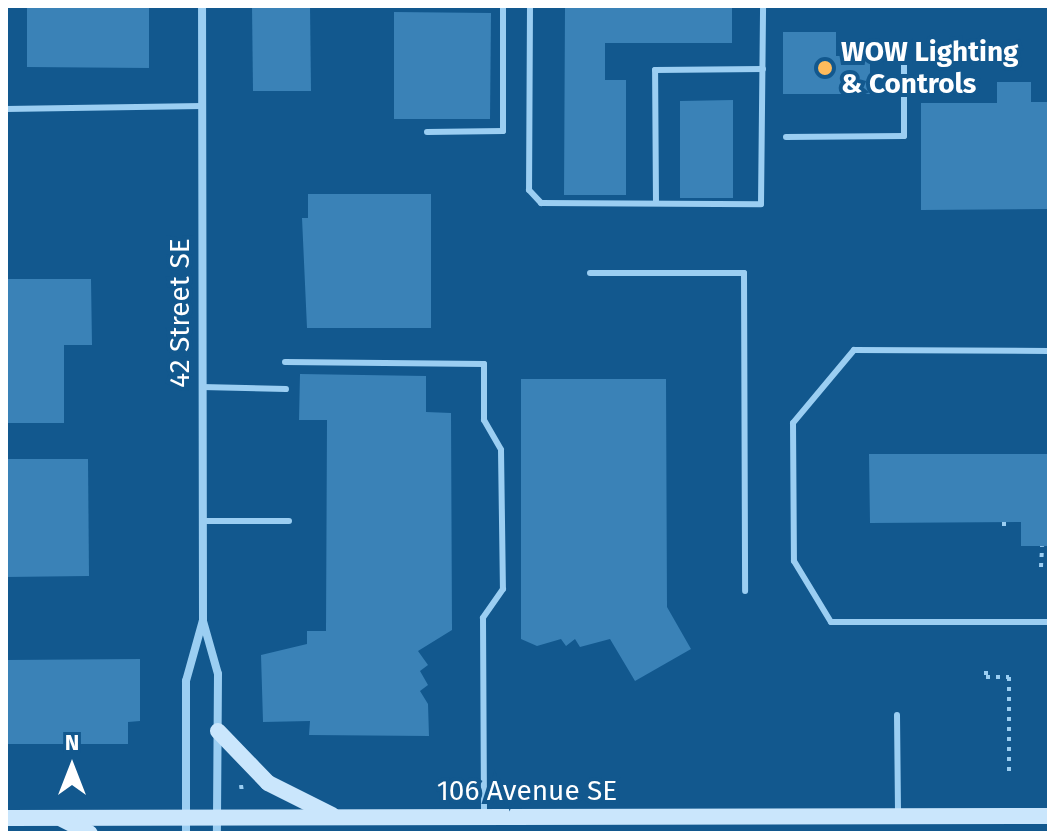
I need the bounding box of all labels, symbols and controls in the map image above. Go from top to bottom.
place label: WOW Lighting & Controls [841,35,1019,101]
marker: WOW Lighting & Controls [816,59,834,77]
street label: 42 Street SE [163,238,197,388]
north arrow [32,727,112,807]
text: N [65,729,79,756]
street label: 106 Avenue SE [437,774,617,808]

